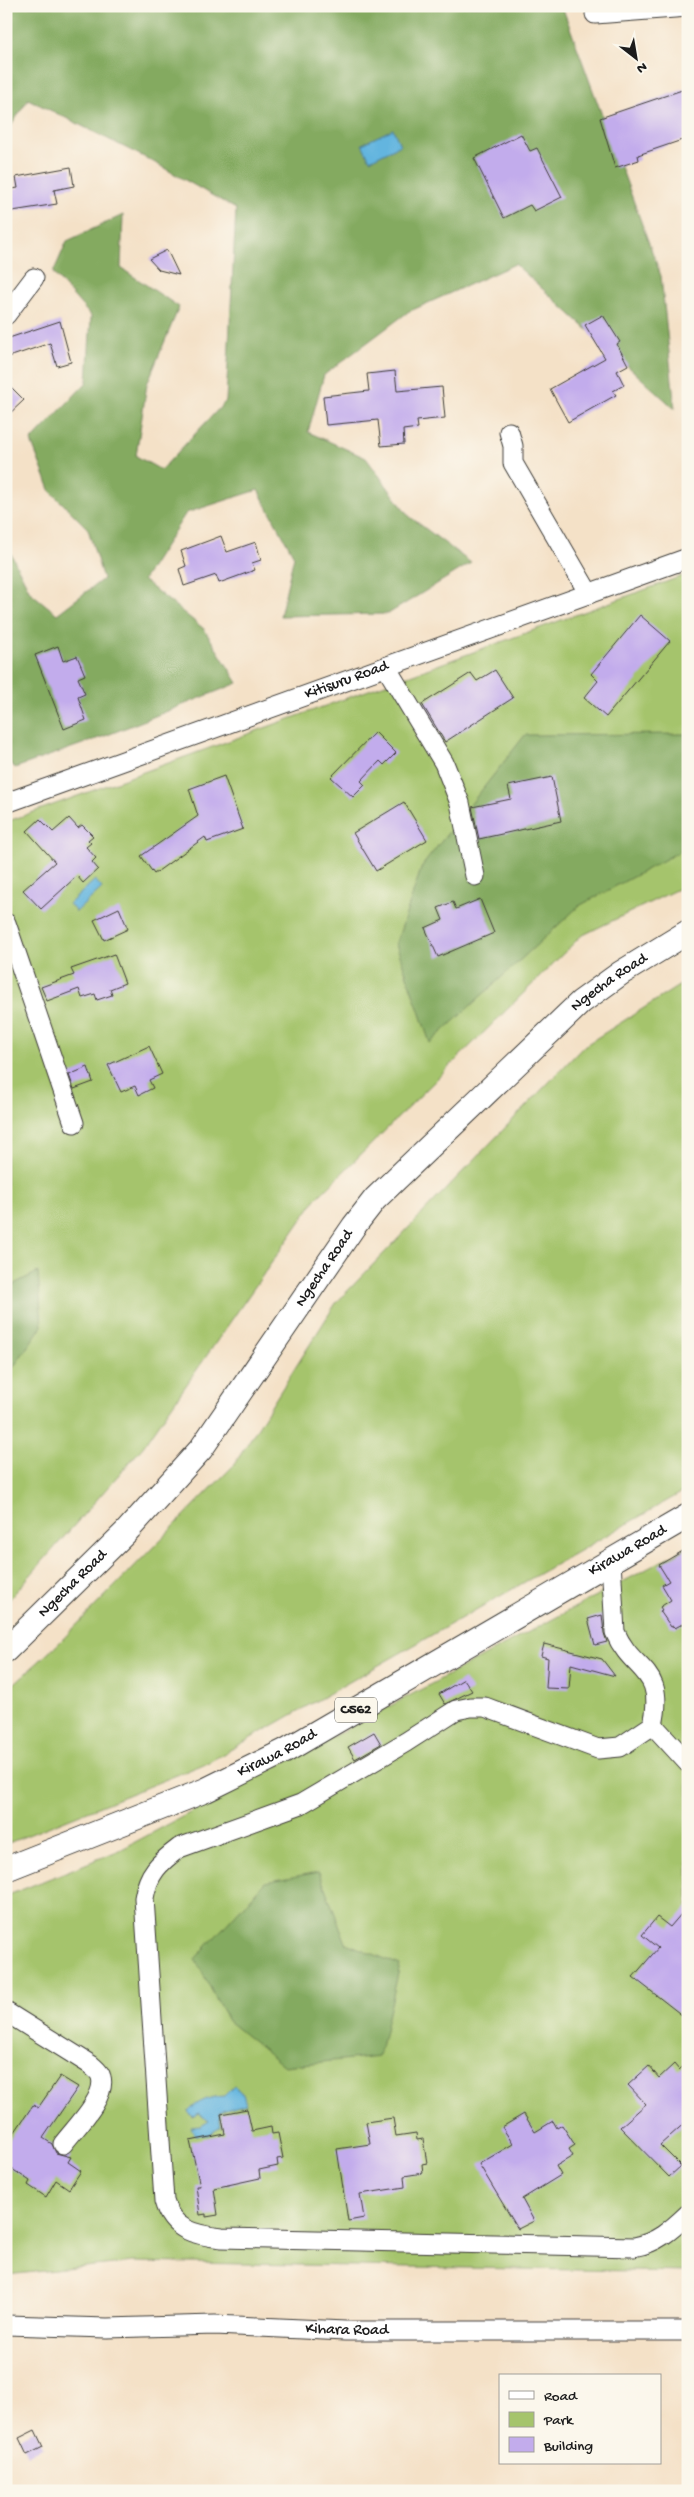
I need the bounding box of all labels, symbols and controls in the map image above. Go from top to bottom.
north arrow [612,32,662,82]
text: N [633,57,650,77]
street label: Kitisuru Road [302,656,393,704]
street label: Ngecha Road [567,949,653,1016]
street label: Ngecha Road [292,1225,359,1311]
street label: Kirawa Road [586,1520,672,1581]
street label: Ngecha Road [34,1545,113,1622]
road number: C562 [335,1698,377,1722]
street label: Kirawa Road [235,1724,322,1782]
street label: Kihara Road [305,2320,390,2341]
legend [499,2374,662,2464]
text: Road [544,2388,578,2406]
text: Park [543,2412,574,2430]
text: Building [543,2438,593,2456]

